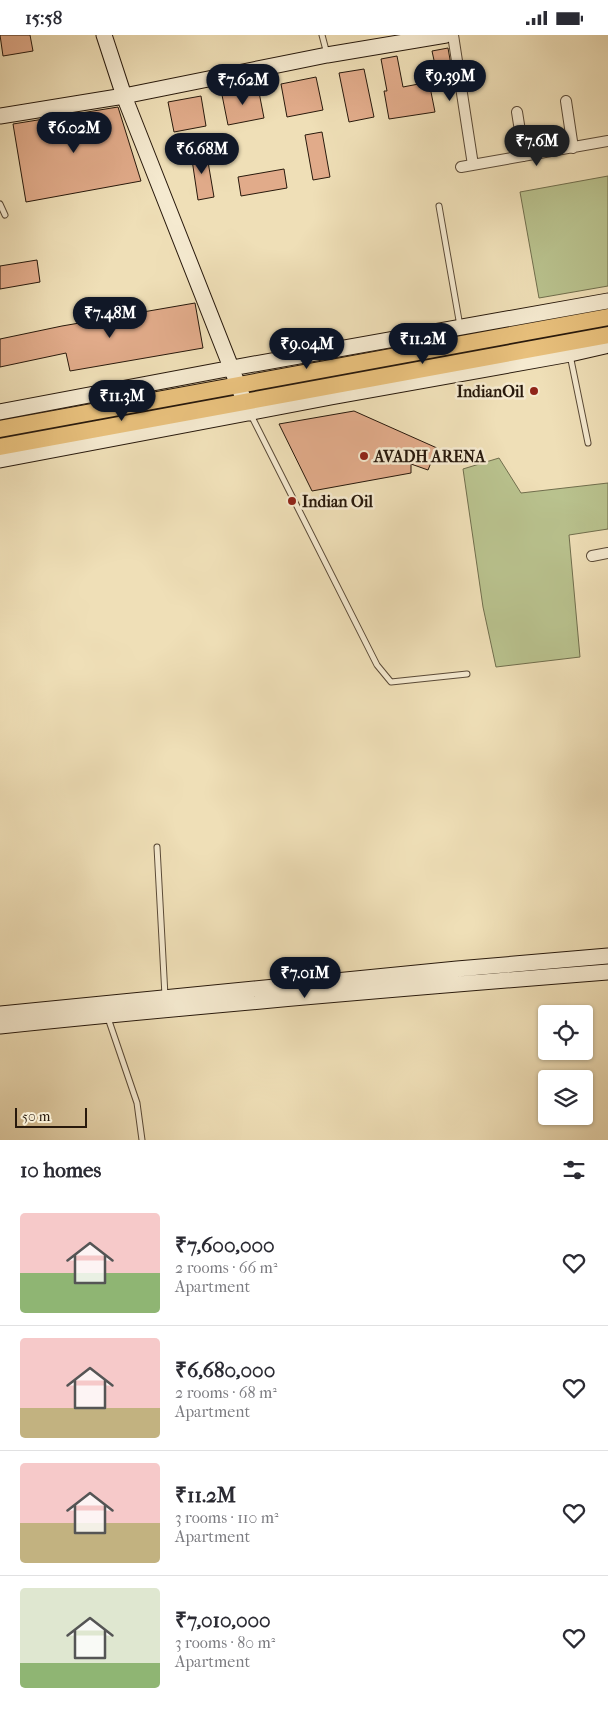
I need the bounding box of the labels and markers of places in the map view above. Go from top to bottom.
pin: ₹9.39M [409,59,491,102]
pin: ₹7.62M [202,63,284,106]
pin: ₹6.02M [33,111,115,154]
pin: ₹7.6M [502,125,572,167]
pin: ₹6.68M [161,133,243,175]
pin: ₹7.48M [69,297,151,339]
pin: ₹11.2M [382,323,464,365]
pin: ₹9.04M [266,327,348,370]
pin: ₹11.3M [81,379,163,422]
place label: IndianOil [457,382,525,401]
marker: IndianOil [528,385,540,397]
place label: AVADH ARENA [373,447,486,466]
marker: AVADH ARENA [358,450,370,462]
place label: Indian Oil [302,492,373,511]
marker: Indian Oil [286,495,298,507]
pin: ₹7.01M [264,957,346,999]

